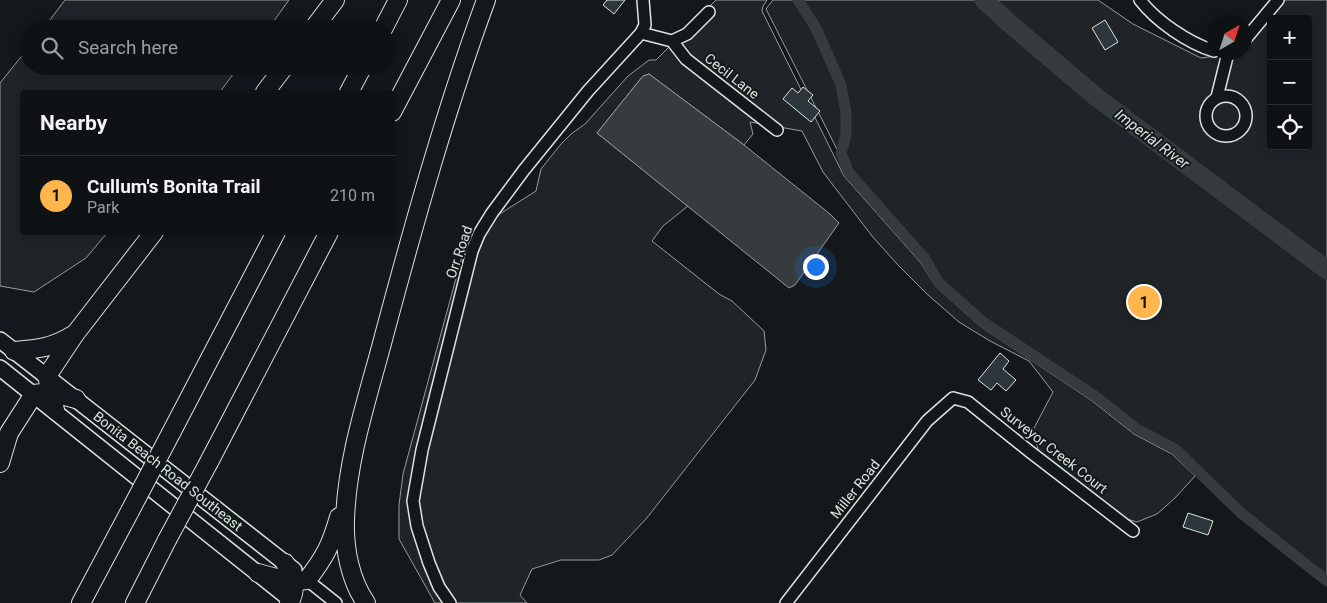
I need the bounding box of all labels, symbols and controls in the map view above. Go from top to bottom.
north arrow [1207,15,1252,60]
map controls [1267,15,1312,150]
button: + [1267,15,1312,60]
search box [20,20,395,75]
icon: search [38,34,66,62]
text: Search here [78,36,178,59]
street label: Cecil Lane [702,50,762,102]
button: − [1267,60,1312,105]
water label: Imperial River [1111,105,1194,173]
button: locate [1267,105,1312,150]
text: Nearby [40,111,107,135]
text: Cullum's Bonita Trail [87,175,261,198]
text: 1 [51,186,61,205]
text: 210 m [330,186,375,205]
text: Park [87,198,119,217]
street label: Orr Road [443,224,475,280]
your location [803,254,829,280]
pin: 1 [1128,283,1160,321]
street label: Surveyor Creek Court [997,403,1111,497]
street label: Bonita Beach Road Southeast [90,408,246,534]
street label: Miller Road [827,456,883,522]

